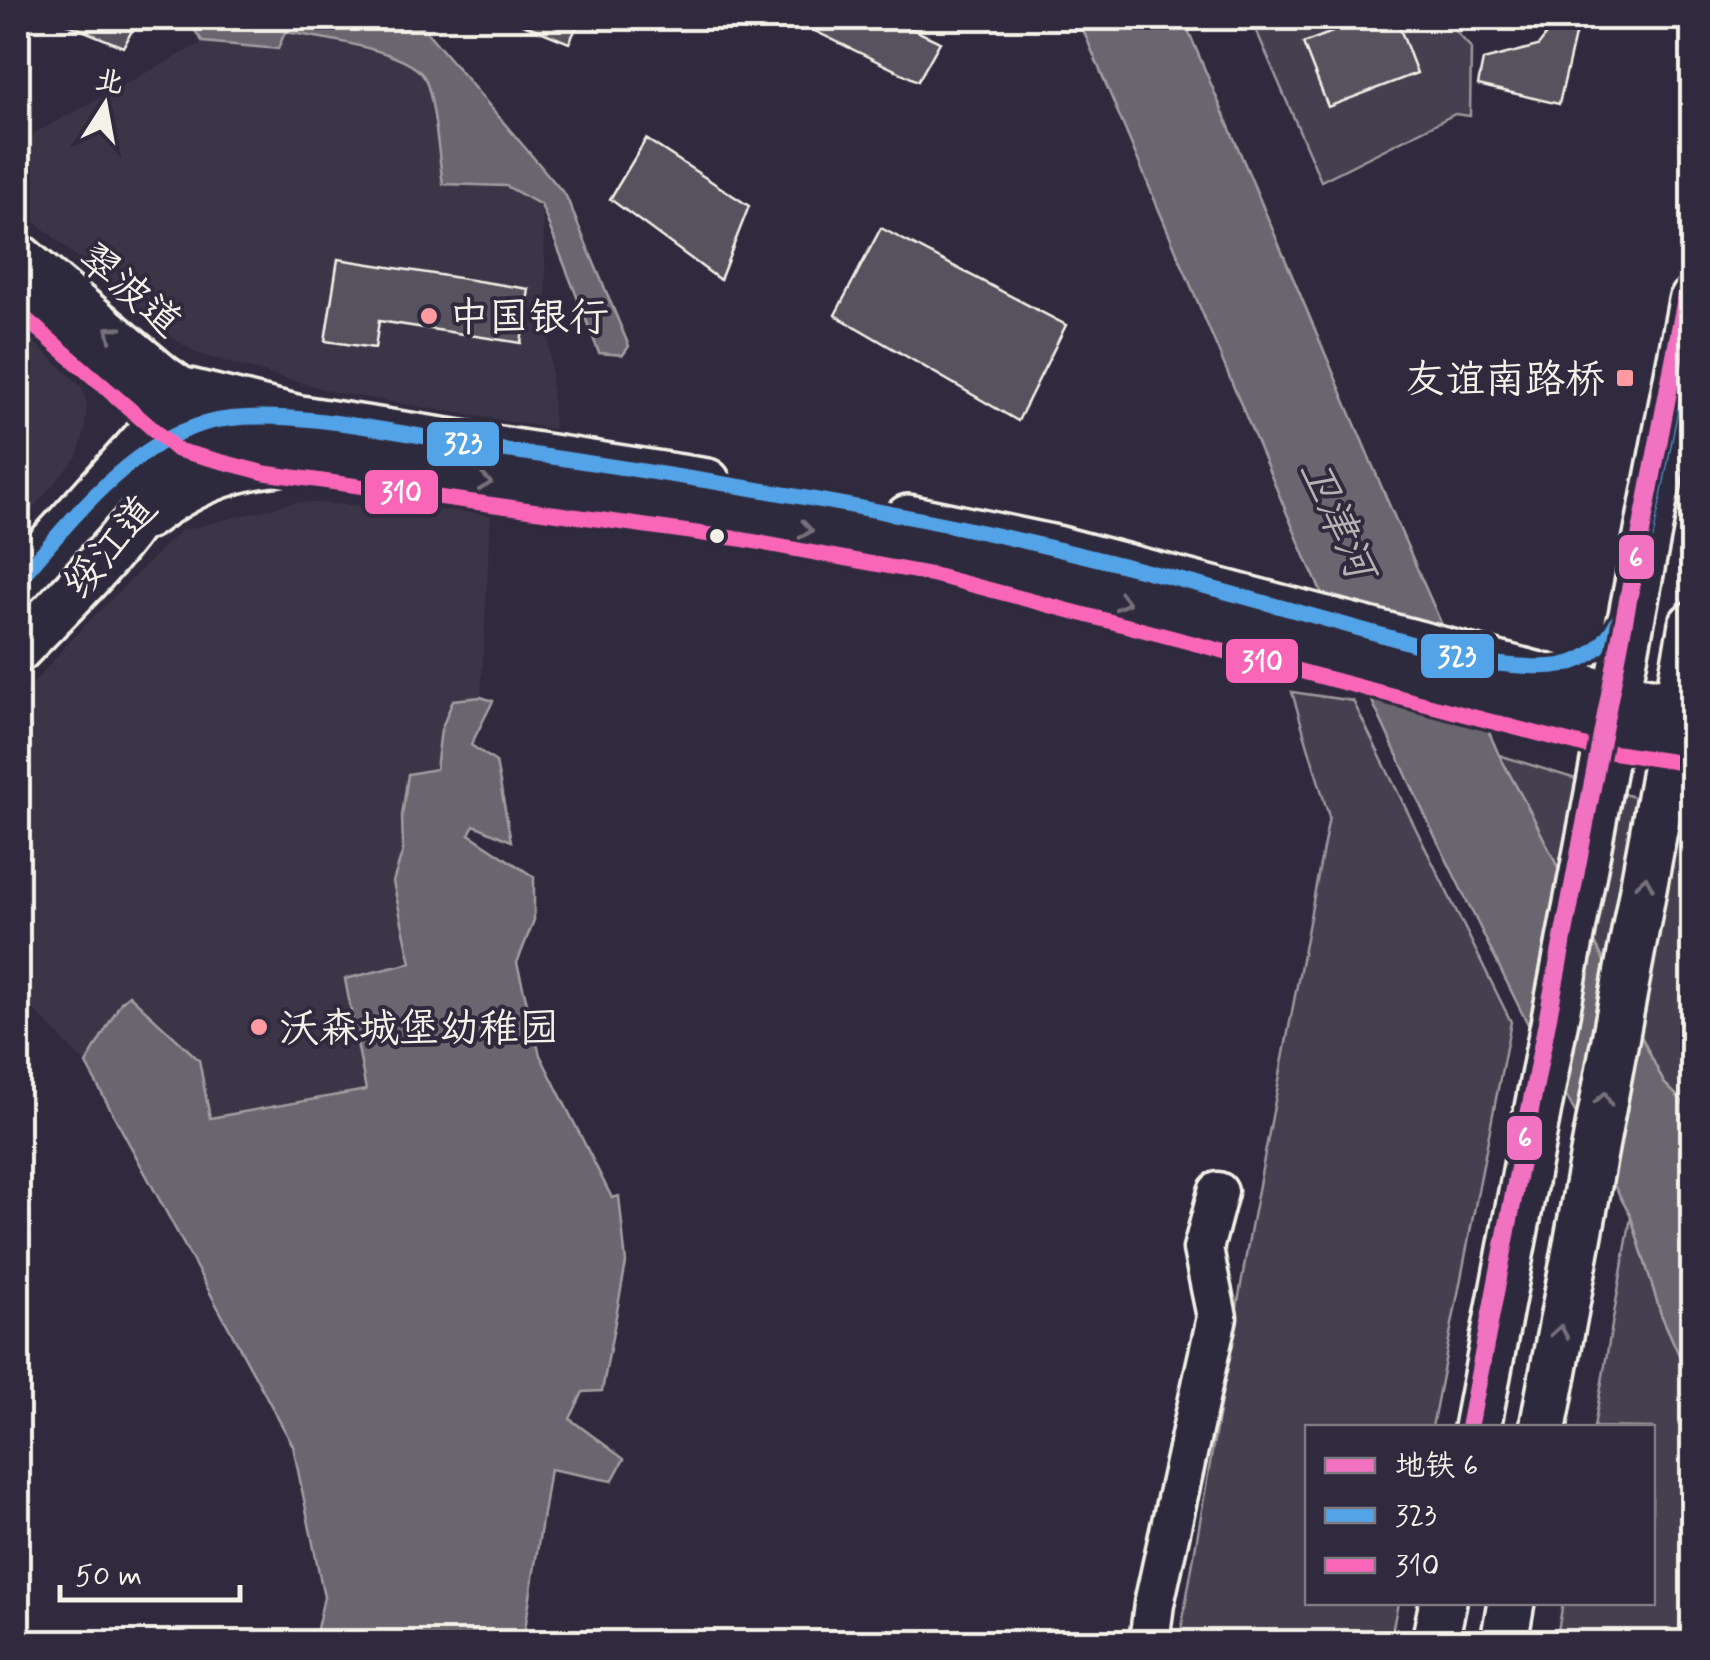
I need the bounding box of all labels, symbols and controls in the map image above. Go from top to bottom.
north arrow [55,55,155,155]
text: 北 [92,62,127,104]
street label: 翠波道 [66,233,192,350]
place label: 中国银行 [449,293,609,345]
marker: 中国银行 [418,305,440,327]
one-way arrow [106,325,124,343]
place label: 友谊南路桥 [1405,355,1605,407]
marker: 友谊南路桥 [1614,367,1636,389]
line badge: 323 [425,420,501,468]
text: 323 [444,427,483,464]
water label: 卫津河 [1285,451,1389,594]
line badge: 310 [363,468,440,516]
one-way arrow [477,470,493,491]
text: 310 [380,476,422,513]
street label: 绥江道 [53,485,170,611]
one-way arrow [798,519,814,540]
unlabelled marker [707,526,727,546]
line badge: 6 [1617,533,1656,581]
text: 6 [1629,541,1643,578]
one-way arrow [1114,590,1131,611]
line badge: 323 [1419,632,1496,680]
line badge: 310 [1224,637,1300,685]
text: 323 [1438,640,1477,677]
text: 310 [1241,645,1283,682]
one-way arrow [1634,875,1655,892]
place label: 沃森城堡幼稚园 [279,1004,559,1056]
marker: 沃森城堡幼稚园 [248,1016,270,1038]
one-way arrow [1593,1091,1614,1108]
line badge: 6 [1505,1114,1544,1162]
text: 6 [1518,1121,1532,1158]
one-way arrow [1549,1323,1570,1340]
legend [1305,1425,1655,1605]
text: 地铁 6 [1395,1447,1478,1486]
text: 323 [1395,1497,1437,1536]
scale bar [60,1540,240,1602]
text: 310 [1395,1547,1440,1586]
text: 50 m [75,1557,142,1596]

